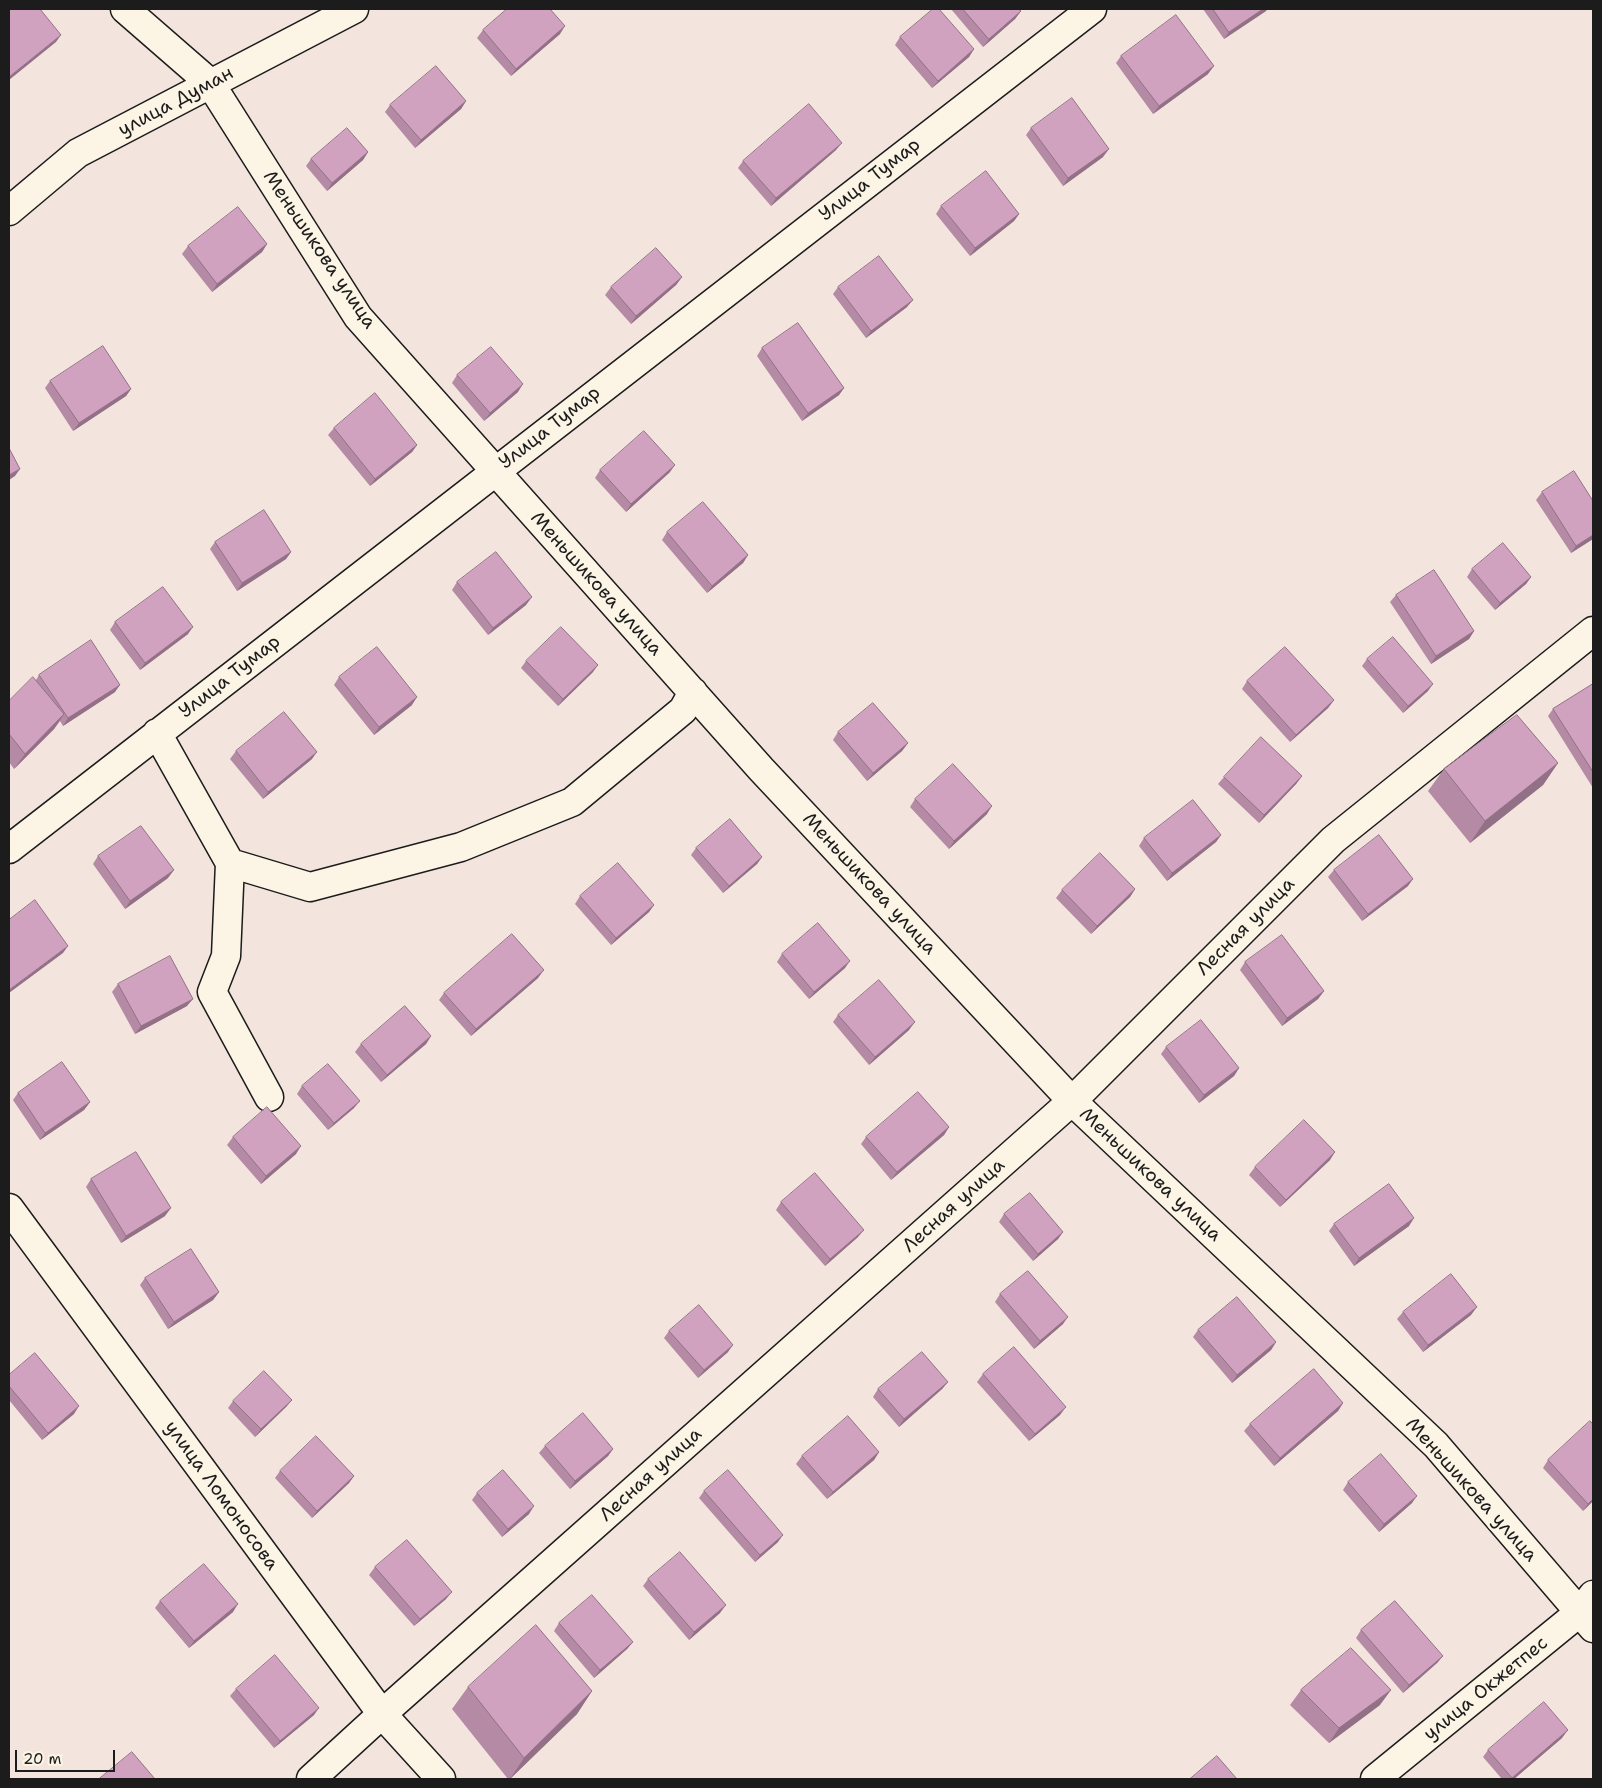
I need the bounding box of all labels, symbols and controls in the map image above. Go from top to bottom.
street label: улица Думан [115,62,237,142]
street label: Улица Тумар [815,133,925,227]
street label: Меньшикова улица [258,167,380,333]
street label: Улица Тумар [495,381,605,475]
street label: Меньшикова улица [525,507,667,661]
street label: Улица Тумар [175,630,285,724]
street label: Меньшикова улица [797,808,941,960]
street label: Лесная улица [1192,873,1300,981]
street label: Меньшикова улица [1074,1103,1226,1247]
street label: Лесная улица [898,1154,1010,1258]
street label: Меньшикова улица [1400,1413,1542,1567]
street label: улица Ломоносова [159,1417,283,1575]
street label: Лесная улица [595,1423,707,1527]
street label: улица Окжетпес [1419,1632,1553,1746]
scale bar [18,1740,118,1772]
text: 20 m [23,1749,62,1769]

